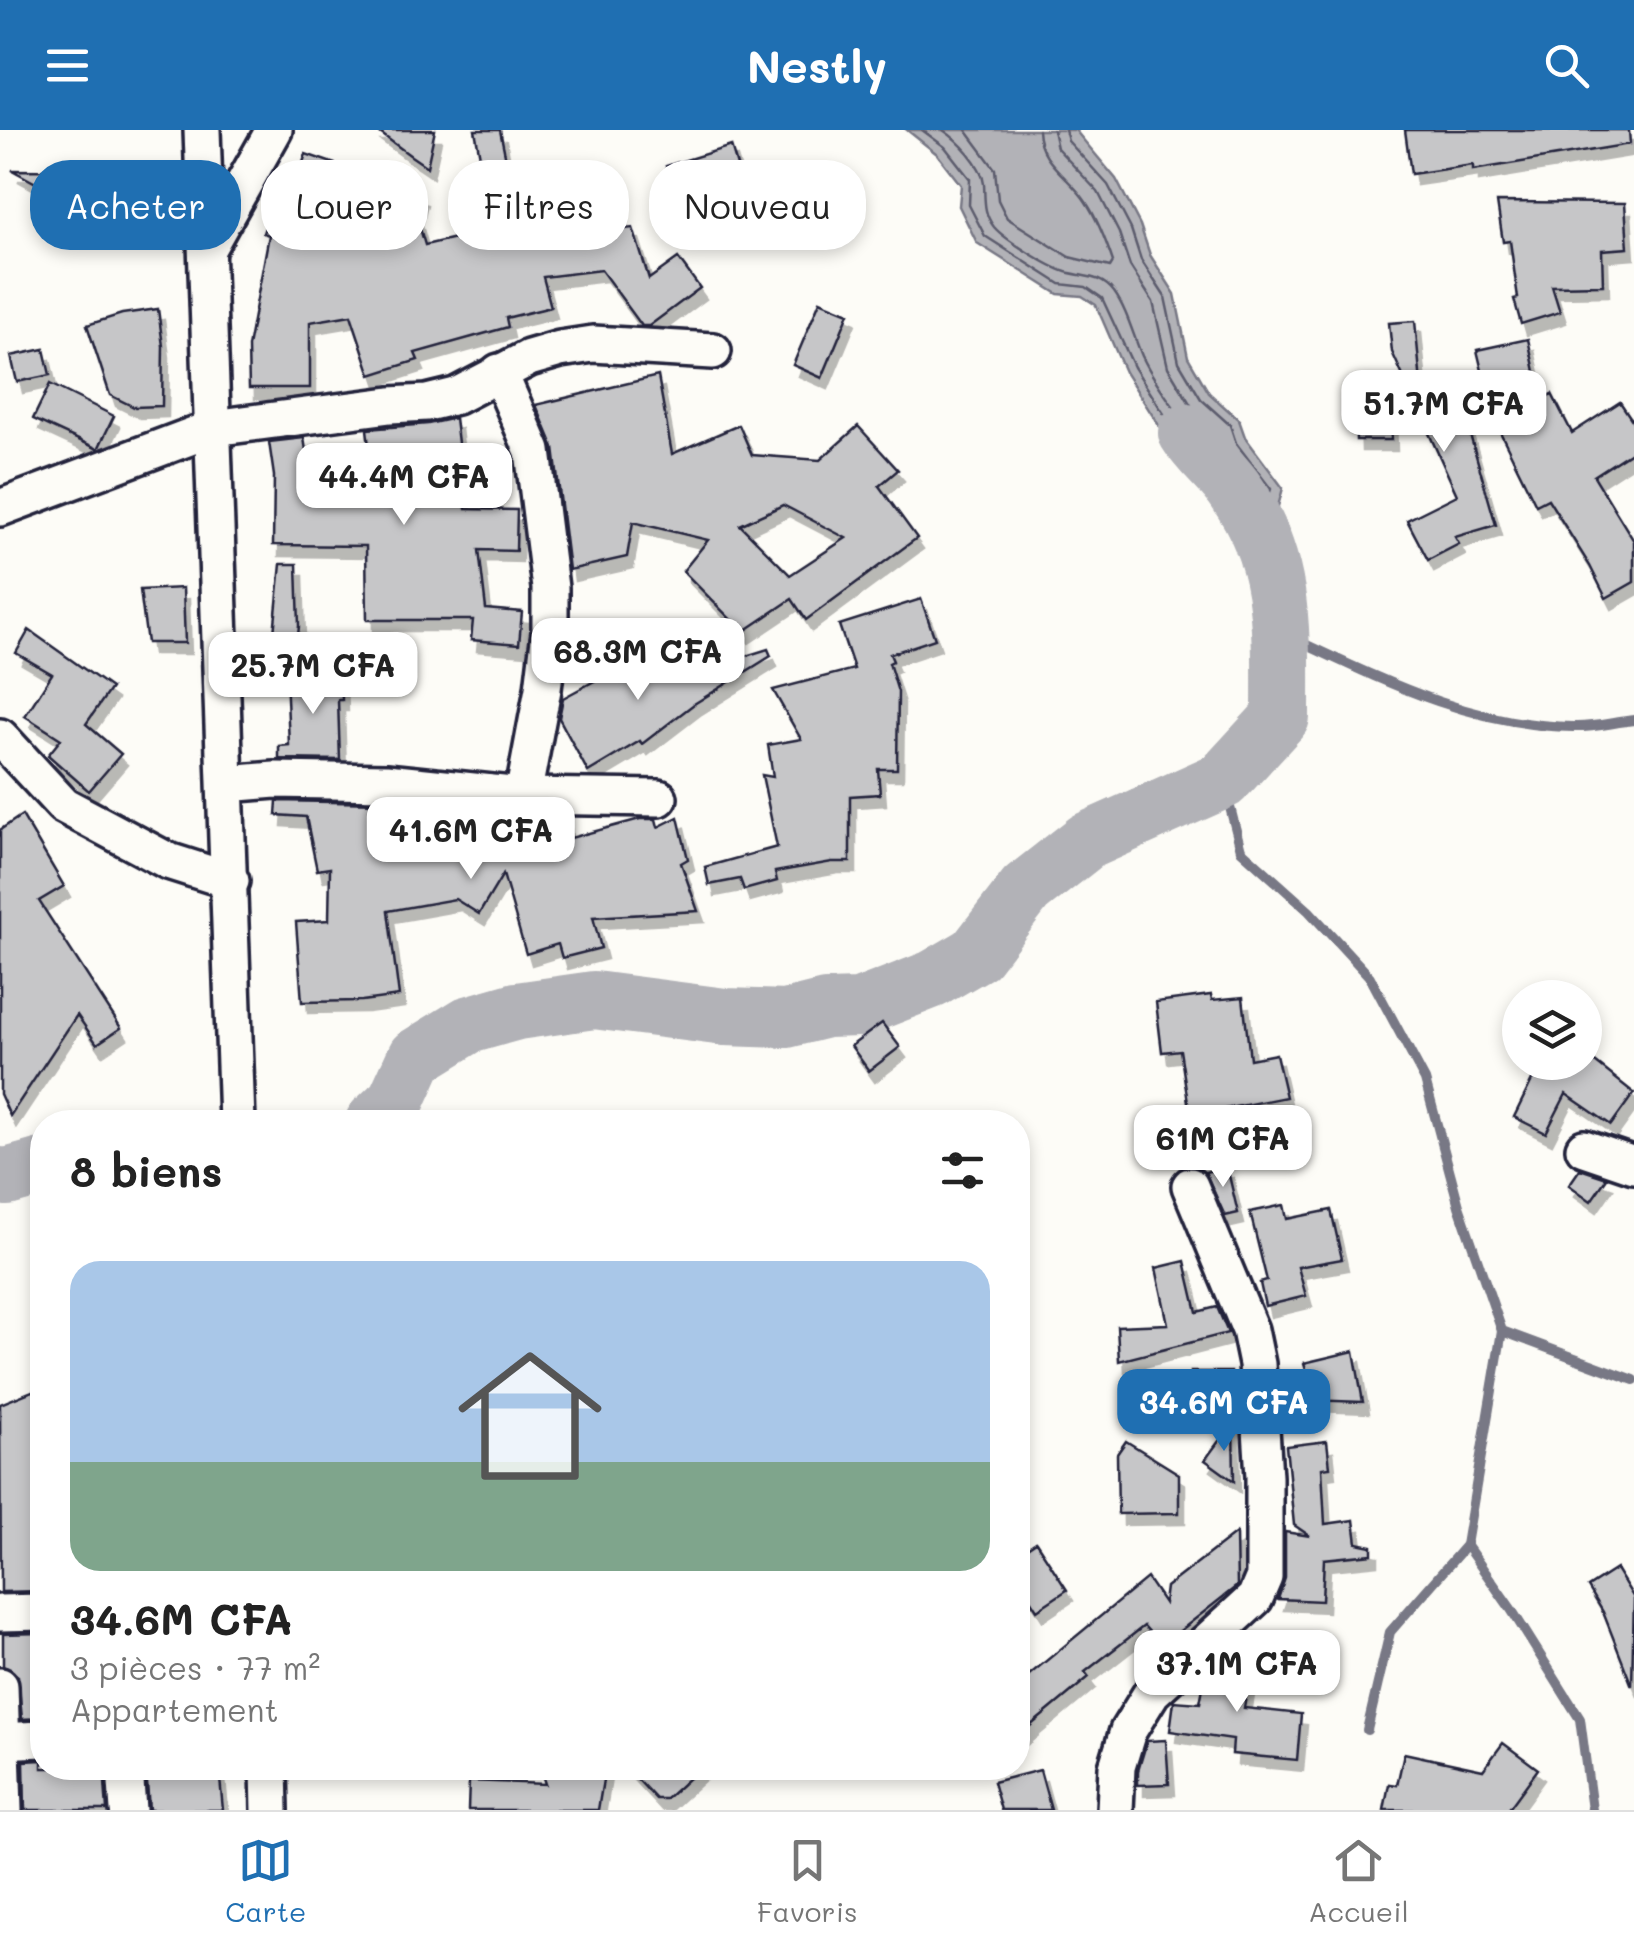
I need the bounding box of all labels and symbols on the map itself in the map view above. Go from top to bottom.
pin: 51.7M CFA [1330,370,1558,455]
pin: 44.4M CFA [290,443,518,528]
pin: 68.3M CFA [524,618,752,703]
pin: 25.7M CFA [199,632,427,717]
pin: 41.6M CFA [357,797,585,882]
pin: 61M CFA [1131,1105,1315,1190]
pin: 34.6M CFA [1110,1369,1338,1454]
pin: 37.1M CFA [1123,1630,1351,1715]

